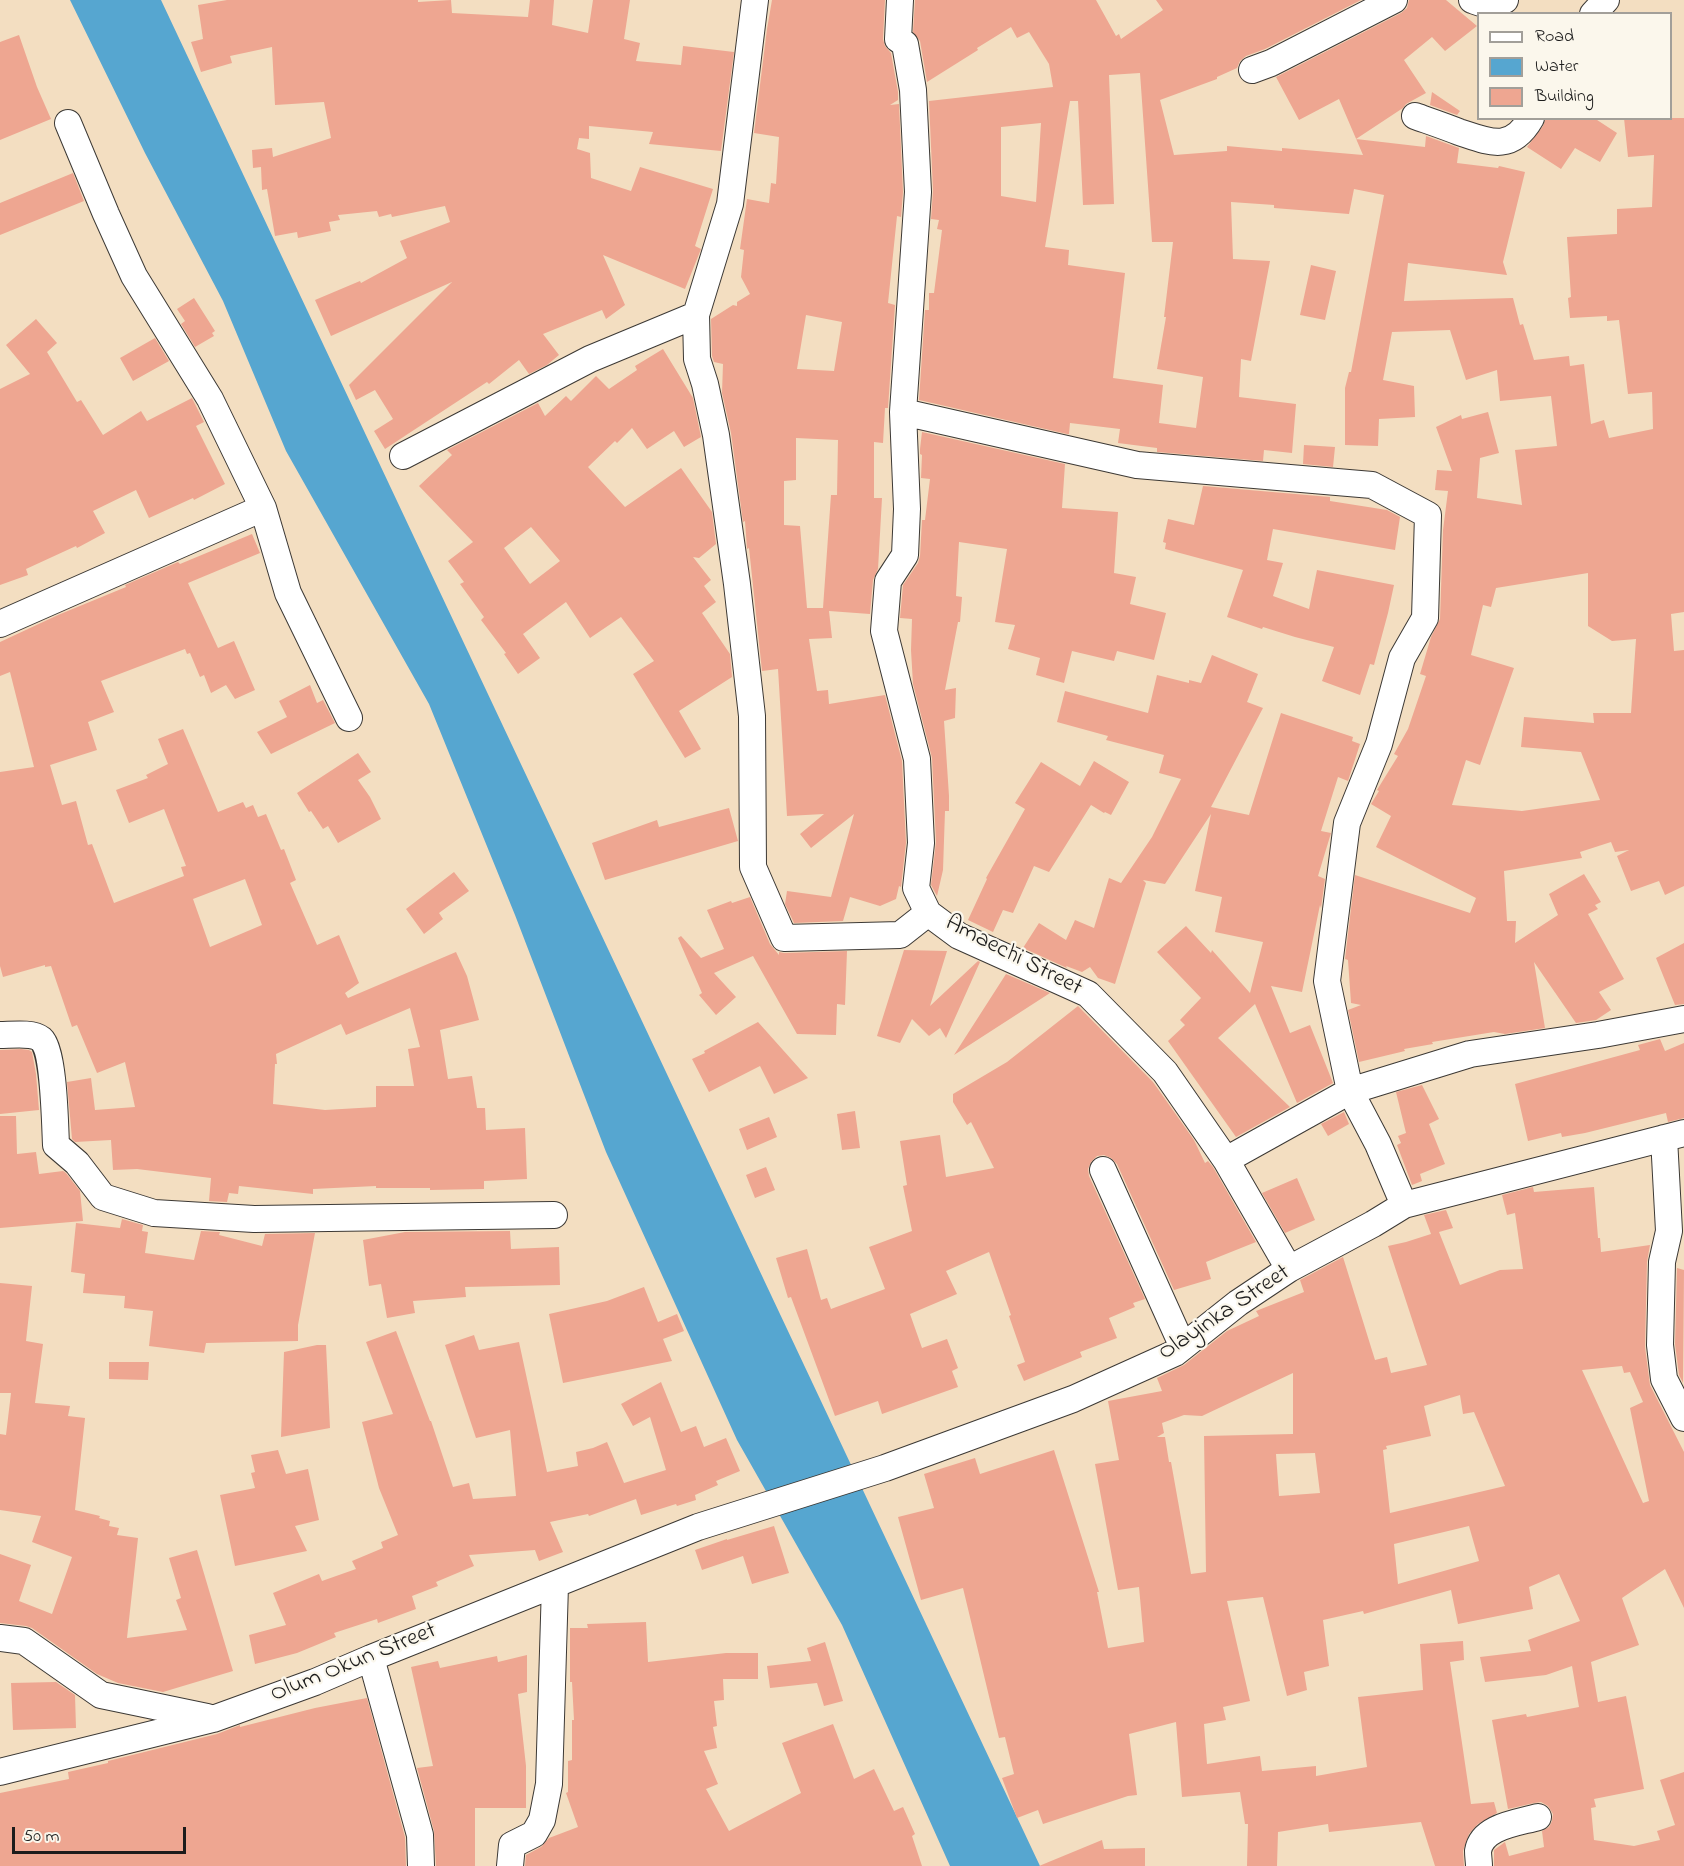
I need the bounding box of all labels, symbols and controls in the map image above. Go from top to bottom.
legend [1477,12,1672,120]
text: Road [1535,24,1574,50]
text: Water [1535,54,1578,80]
text: Building [1535,84,1594,110]
street label: Amaechi Street [940,910,1086,1004]
street label: Olayinka Street [1154,1260,1296,1368]
street label: Olum Okun Street [267,1618,441,1710]
scale bar [15,1815,189,1853]
text: 50 m [23,1824,60,1850]

